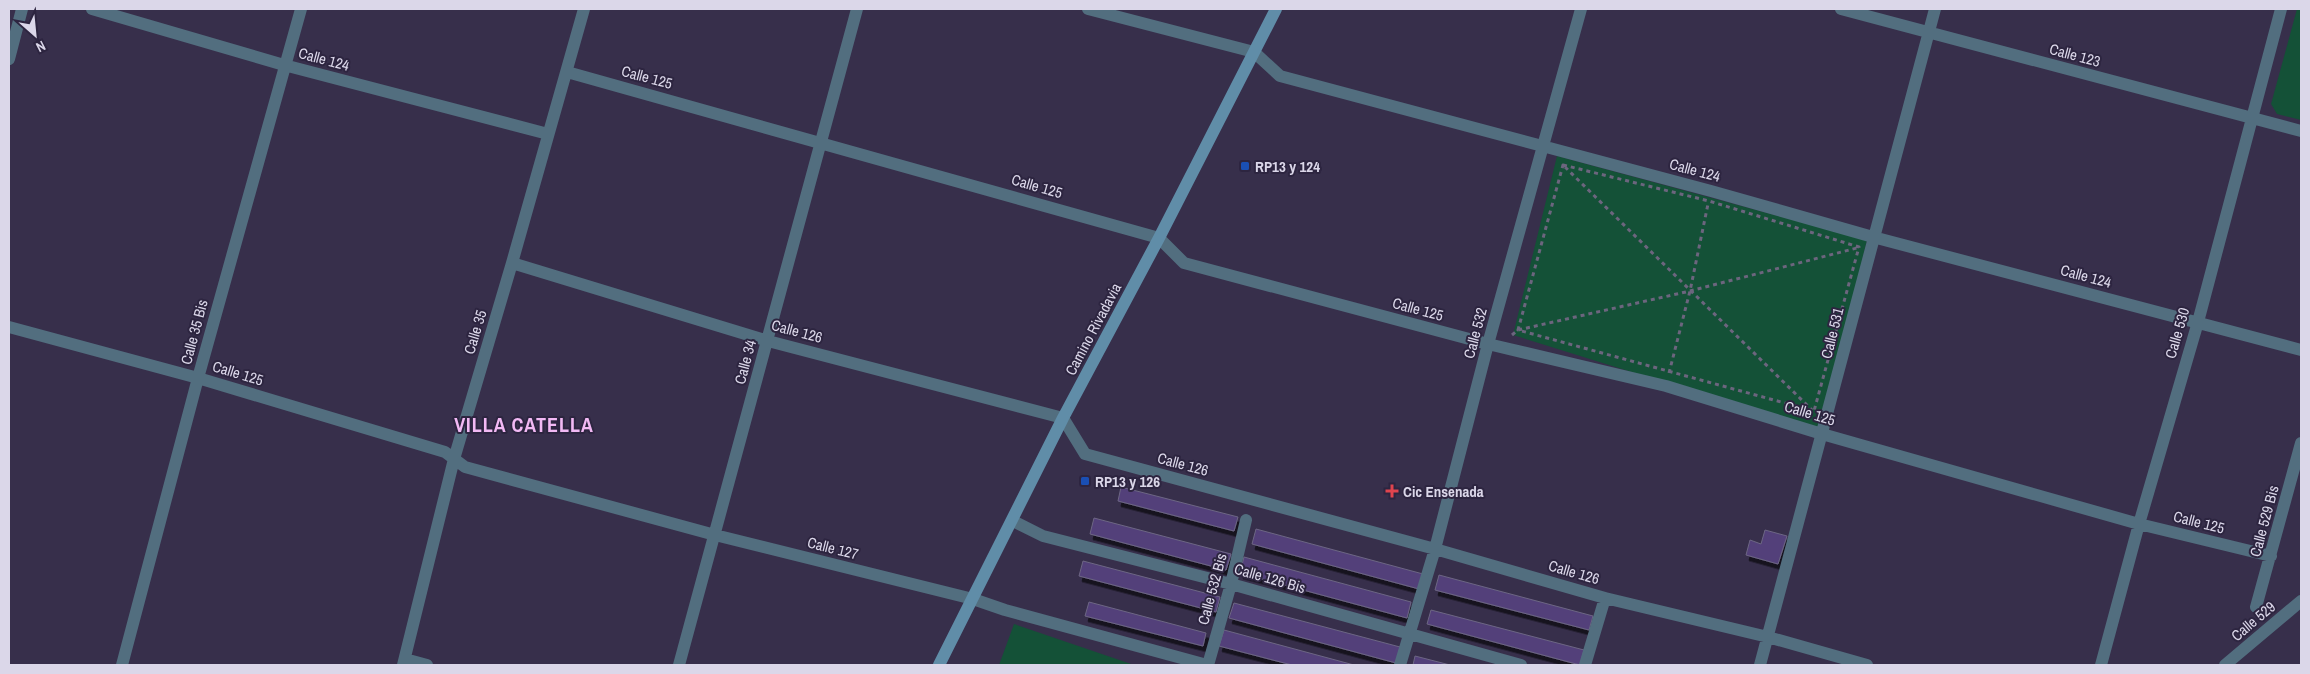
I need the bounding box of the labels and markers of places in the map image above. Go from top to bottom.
place label: RP13 y 124 [1255,156,1320,177]
marker: RP13 y 124 [1239,160,1251,172]
place label: RP13 y 126 [1095,471,1160,492]
marker: RP13 y 126 [1079,475,1091,487]
place label: Cic Ensenada [1403,481,1484,502]
marker: Cic Ensenada [1385,484,1399,498]

